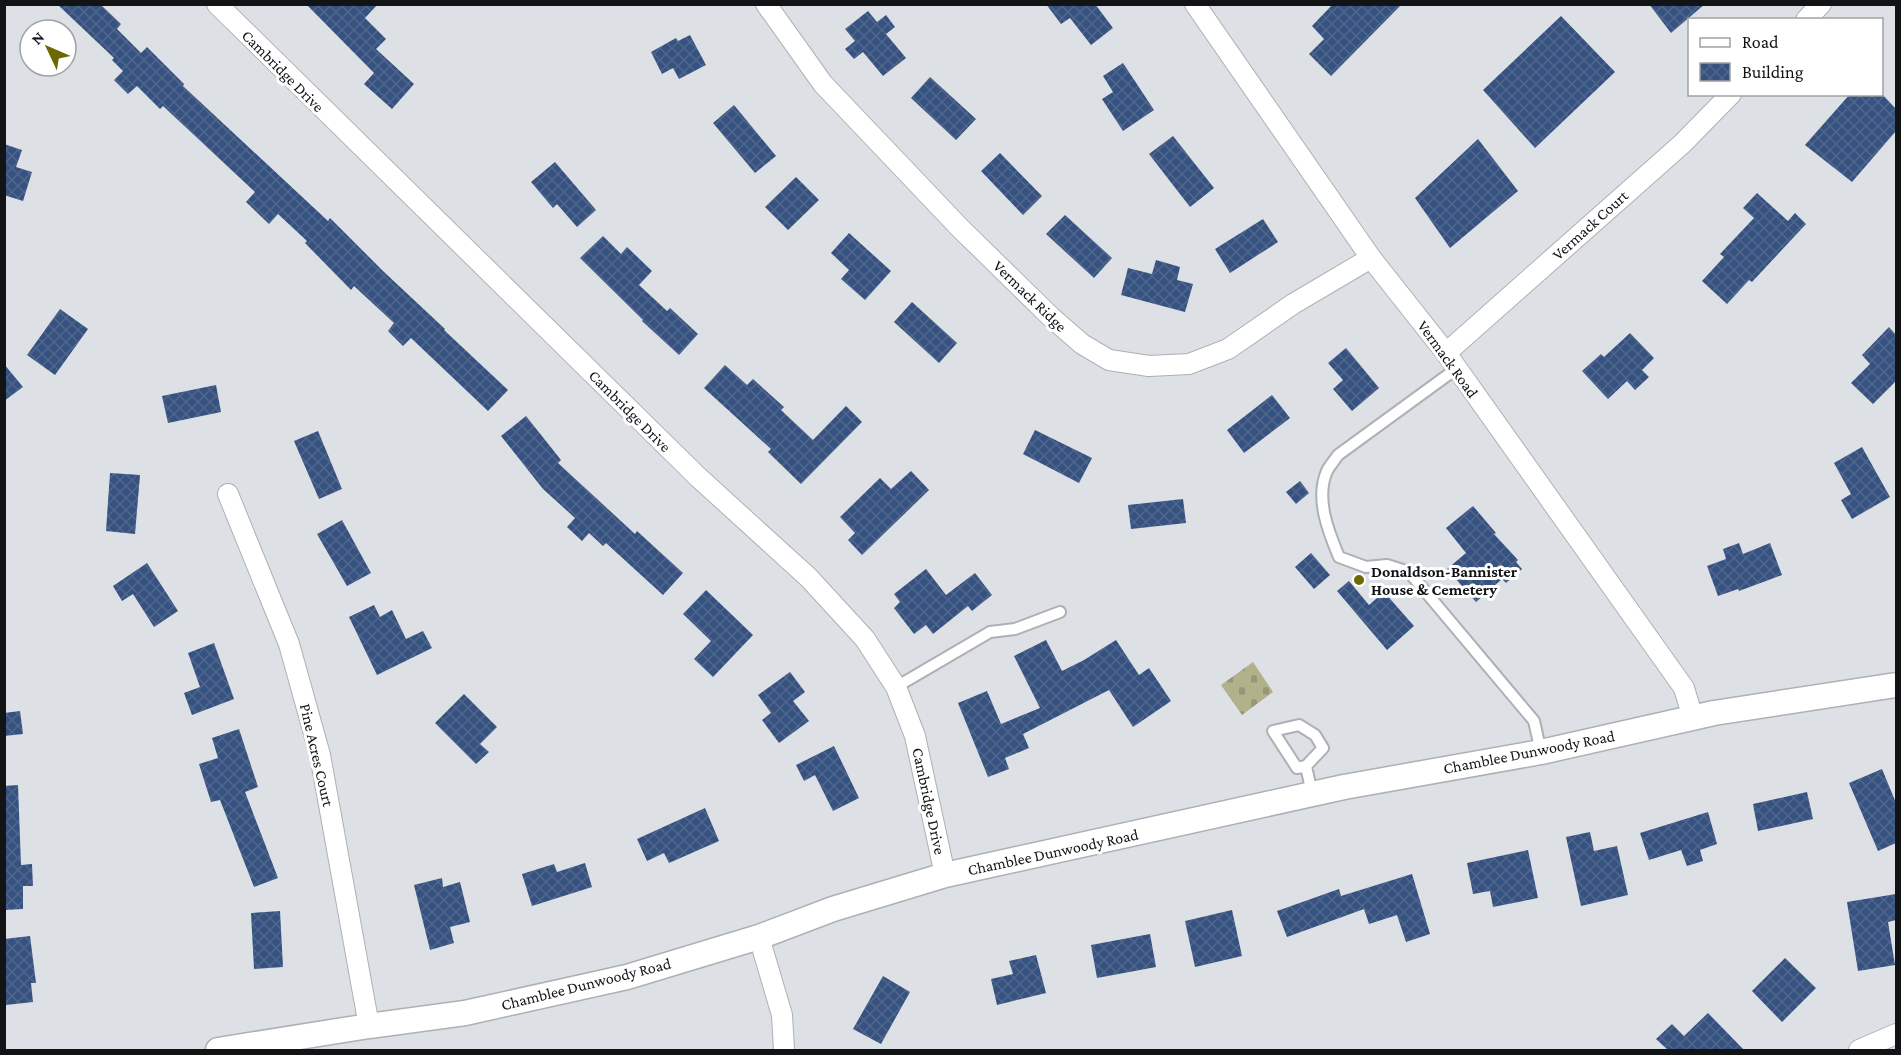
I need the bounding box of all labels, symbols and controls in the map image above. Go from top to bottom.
north arrow [18,18,78,78]
legend [1688,18,1883,96]
street label: Cambridge Drive [238,27,327,116]
text: N [28,28,48,48]
text: Road [1742,32,1779,52]
text: Building [1742,62,1804,82]
street label: Vermack Court [1549,186,1632,263]
street label: Vermack Ridge [989,257,1070,336]
street label: Vermack Road [1414,317,1482,401]
street label: Cambridge Drive [585,367,674,456]
place label: Donaldson-Bannister House & Cemetery [1371,563,1518,598]
marker: Donaldson-Bannister House & Cemetery [1352,573,1366,587]
street label: Pine Acres Court [297,702,337,809]
street label: Chamblee Dunwoody Road [1442,727,1617,778]
street label: Cambridge Drive [908,746,949,856]
street label: Chamblee Dunwoody Road [966,825,1141,879]
street label: Chamblee Dunwoody Road [499,955,673,1014]

